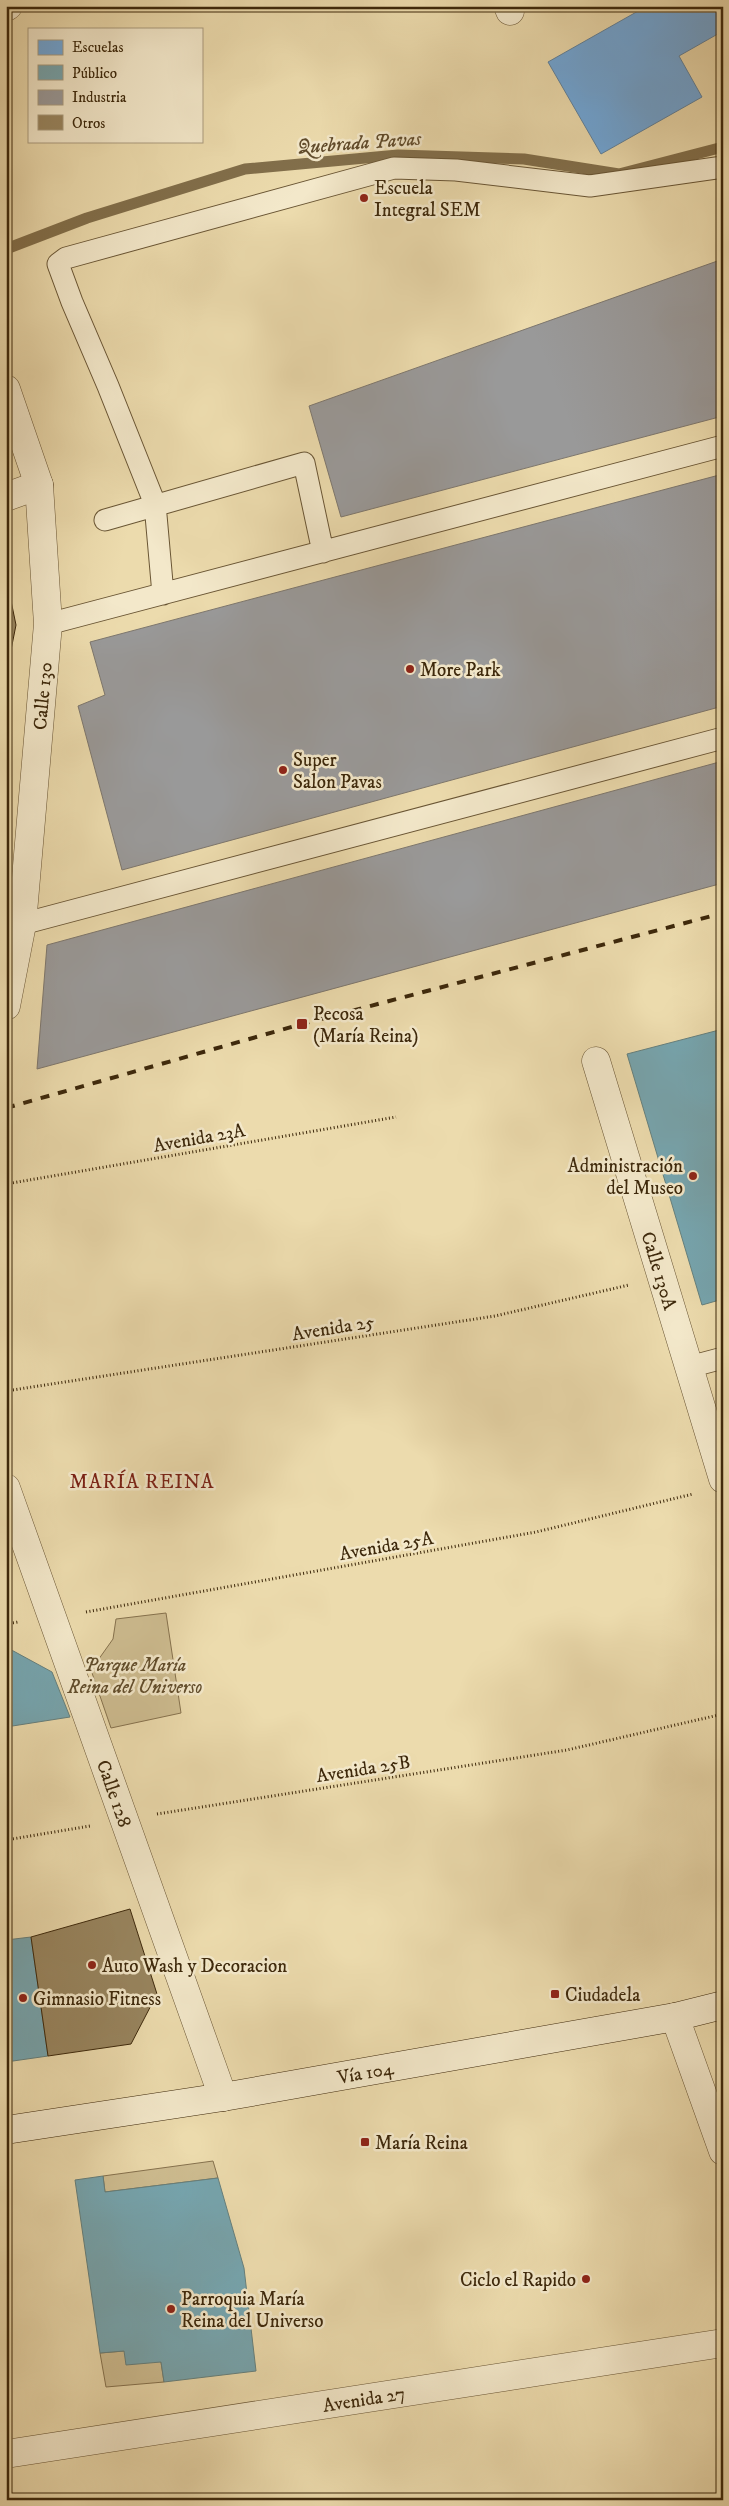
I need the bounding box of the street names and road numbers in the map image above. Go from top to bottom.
street label: Calle 130 [29,661,58,731]
street label: Avenida 23A [152,1119,248,1158]
street label: Calle 130A [636,1229,681,1314]
street label: Avenida 25 [290,1311,377,1346]
street label: Avenida 25A [337,1527,436,1566]
street label: Avenida 25B [314,1751,412,1788]
street label: Calle 128 [91,1757,136,1830]
street label: Vía 104 [335,2057,396,2090]
street label: Avenida 27 [321,2382,407,2418]

